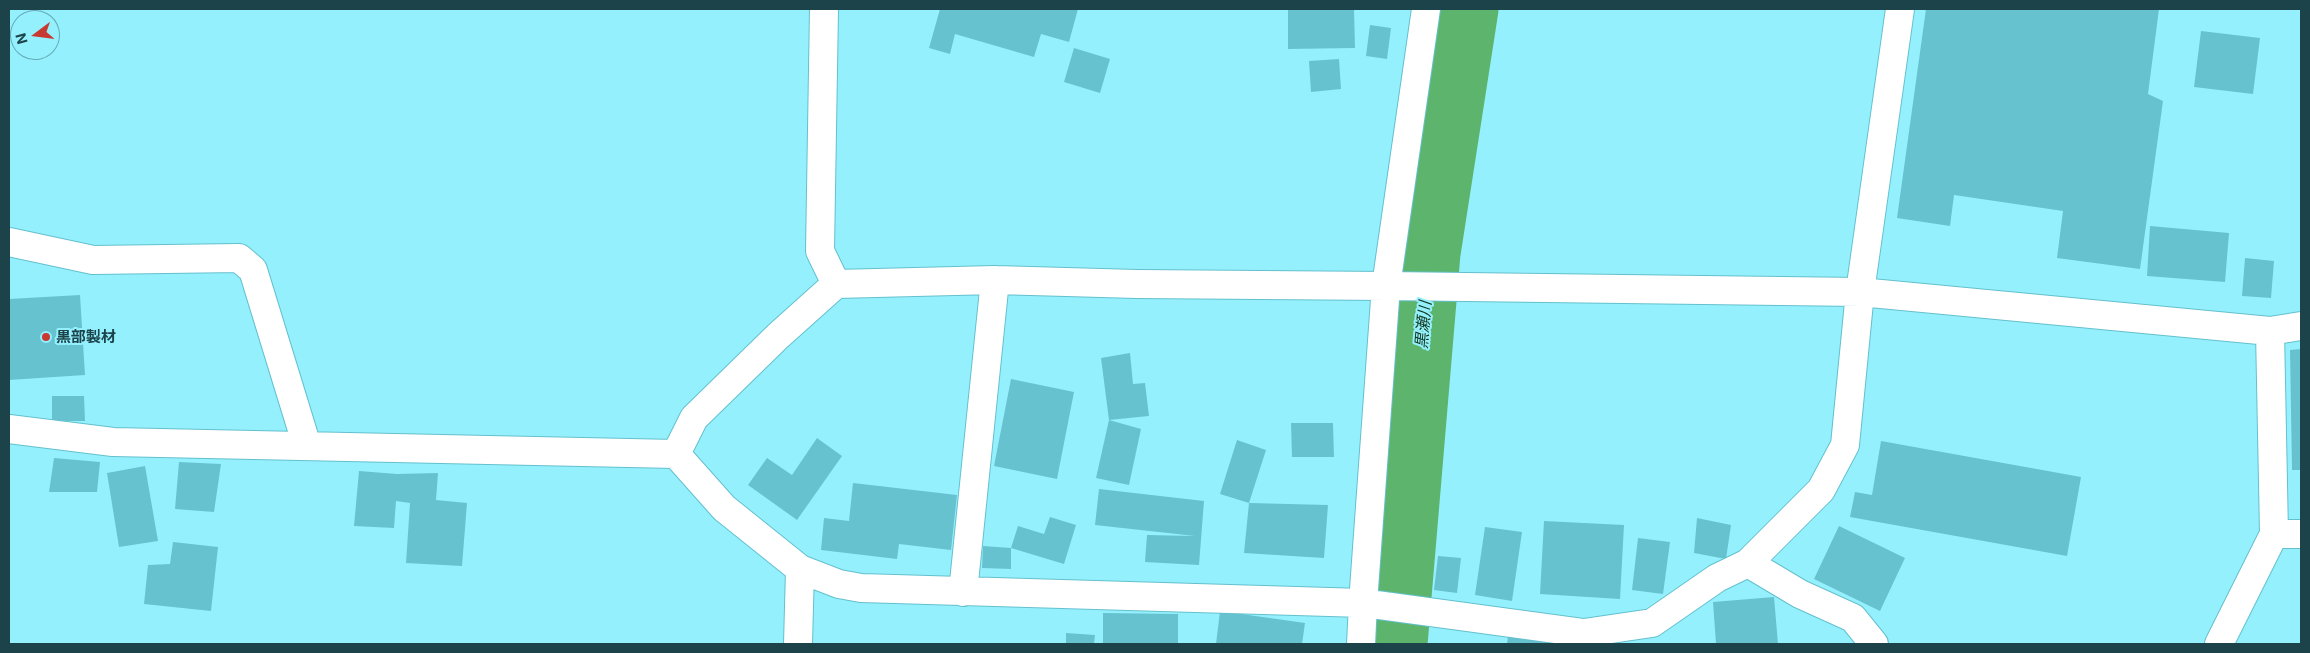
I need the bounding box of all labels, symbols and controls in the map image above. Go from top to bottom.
north arrow [10,10,60,60]
text: N [11,31,31,46]
water label: 黒瀬川 [1412,300,1436,350]
place label: 黒部製材 [56,328,116,346]
marker: 黒部製材 [40,331,52,343]

